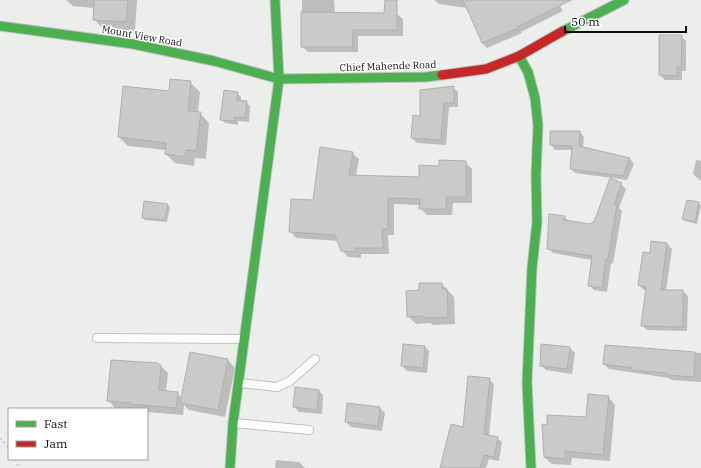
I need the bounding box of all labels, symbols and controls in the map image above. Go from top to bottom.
scale bar [565,8,686,34]
text: 50 m [571,14,600,29]
street label: Mount View Road [101,23,183,49]
street label: Chief Mahende Road [339,58,437,74]
legend [8,408,148,460]
text: Fast [44,416,68,431]
text: Jam [44,436,68,451]

